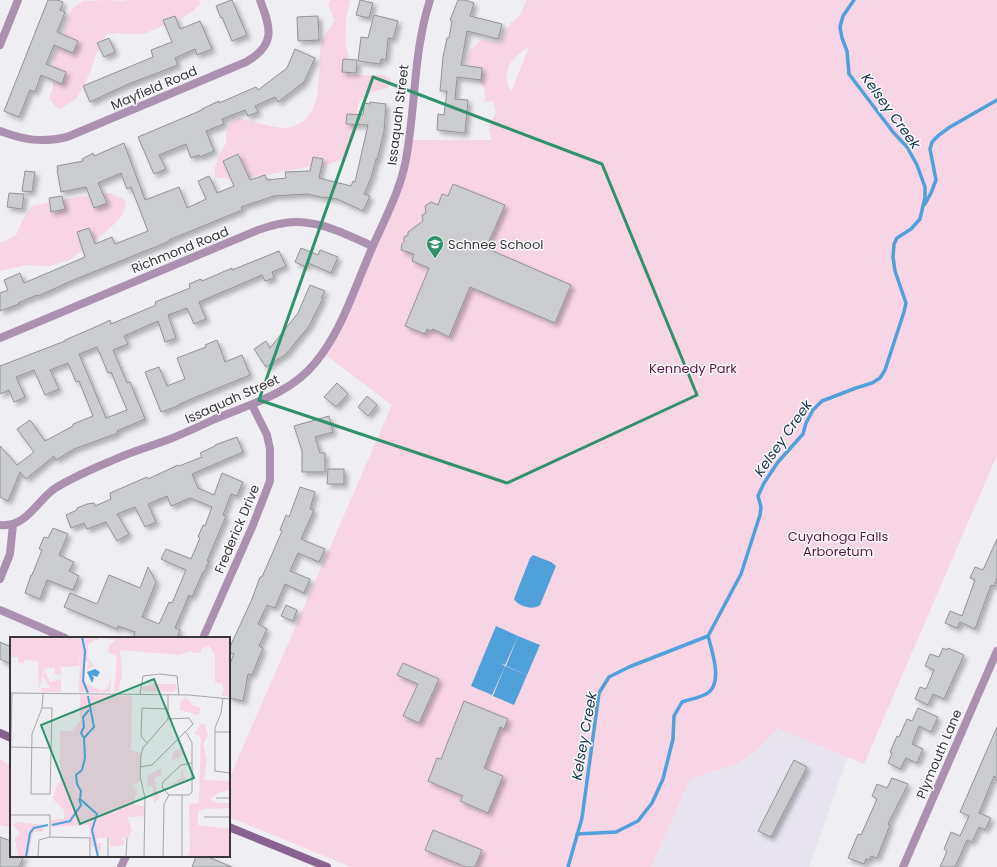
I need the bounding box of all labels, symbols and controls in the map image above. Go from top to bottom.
street label: Mayfield Road [108,61,200,115]
street label: Issaquah Street [382,63,414,166]
water label: Kelsey Creek [857,69,926,154]
street label: Richmond Road [129,222,231,278]
school or university icon: Schnee School [425,234,445,259]
place label: Schnee School [448,235,543,254]
park label: Kennedy Park [649,359,737,378]
street label: Issaquah Street [182,370,282,428]
water label: Kelsey Creek [749,395,817,480]
street label: Frederick Drive [210,482,264,576]
park label: Cuyahoga Falls Arboretum [788,527,889,561]
inset map [10,637,230,857]
water label: Kelsey Creek [566,690,602,782]
street label: Plymouth Lane [912,706,966,802]

